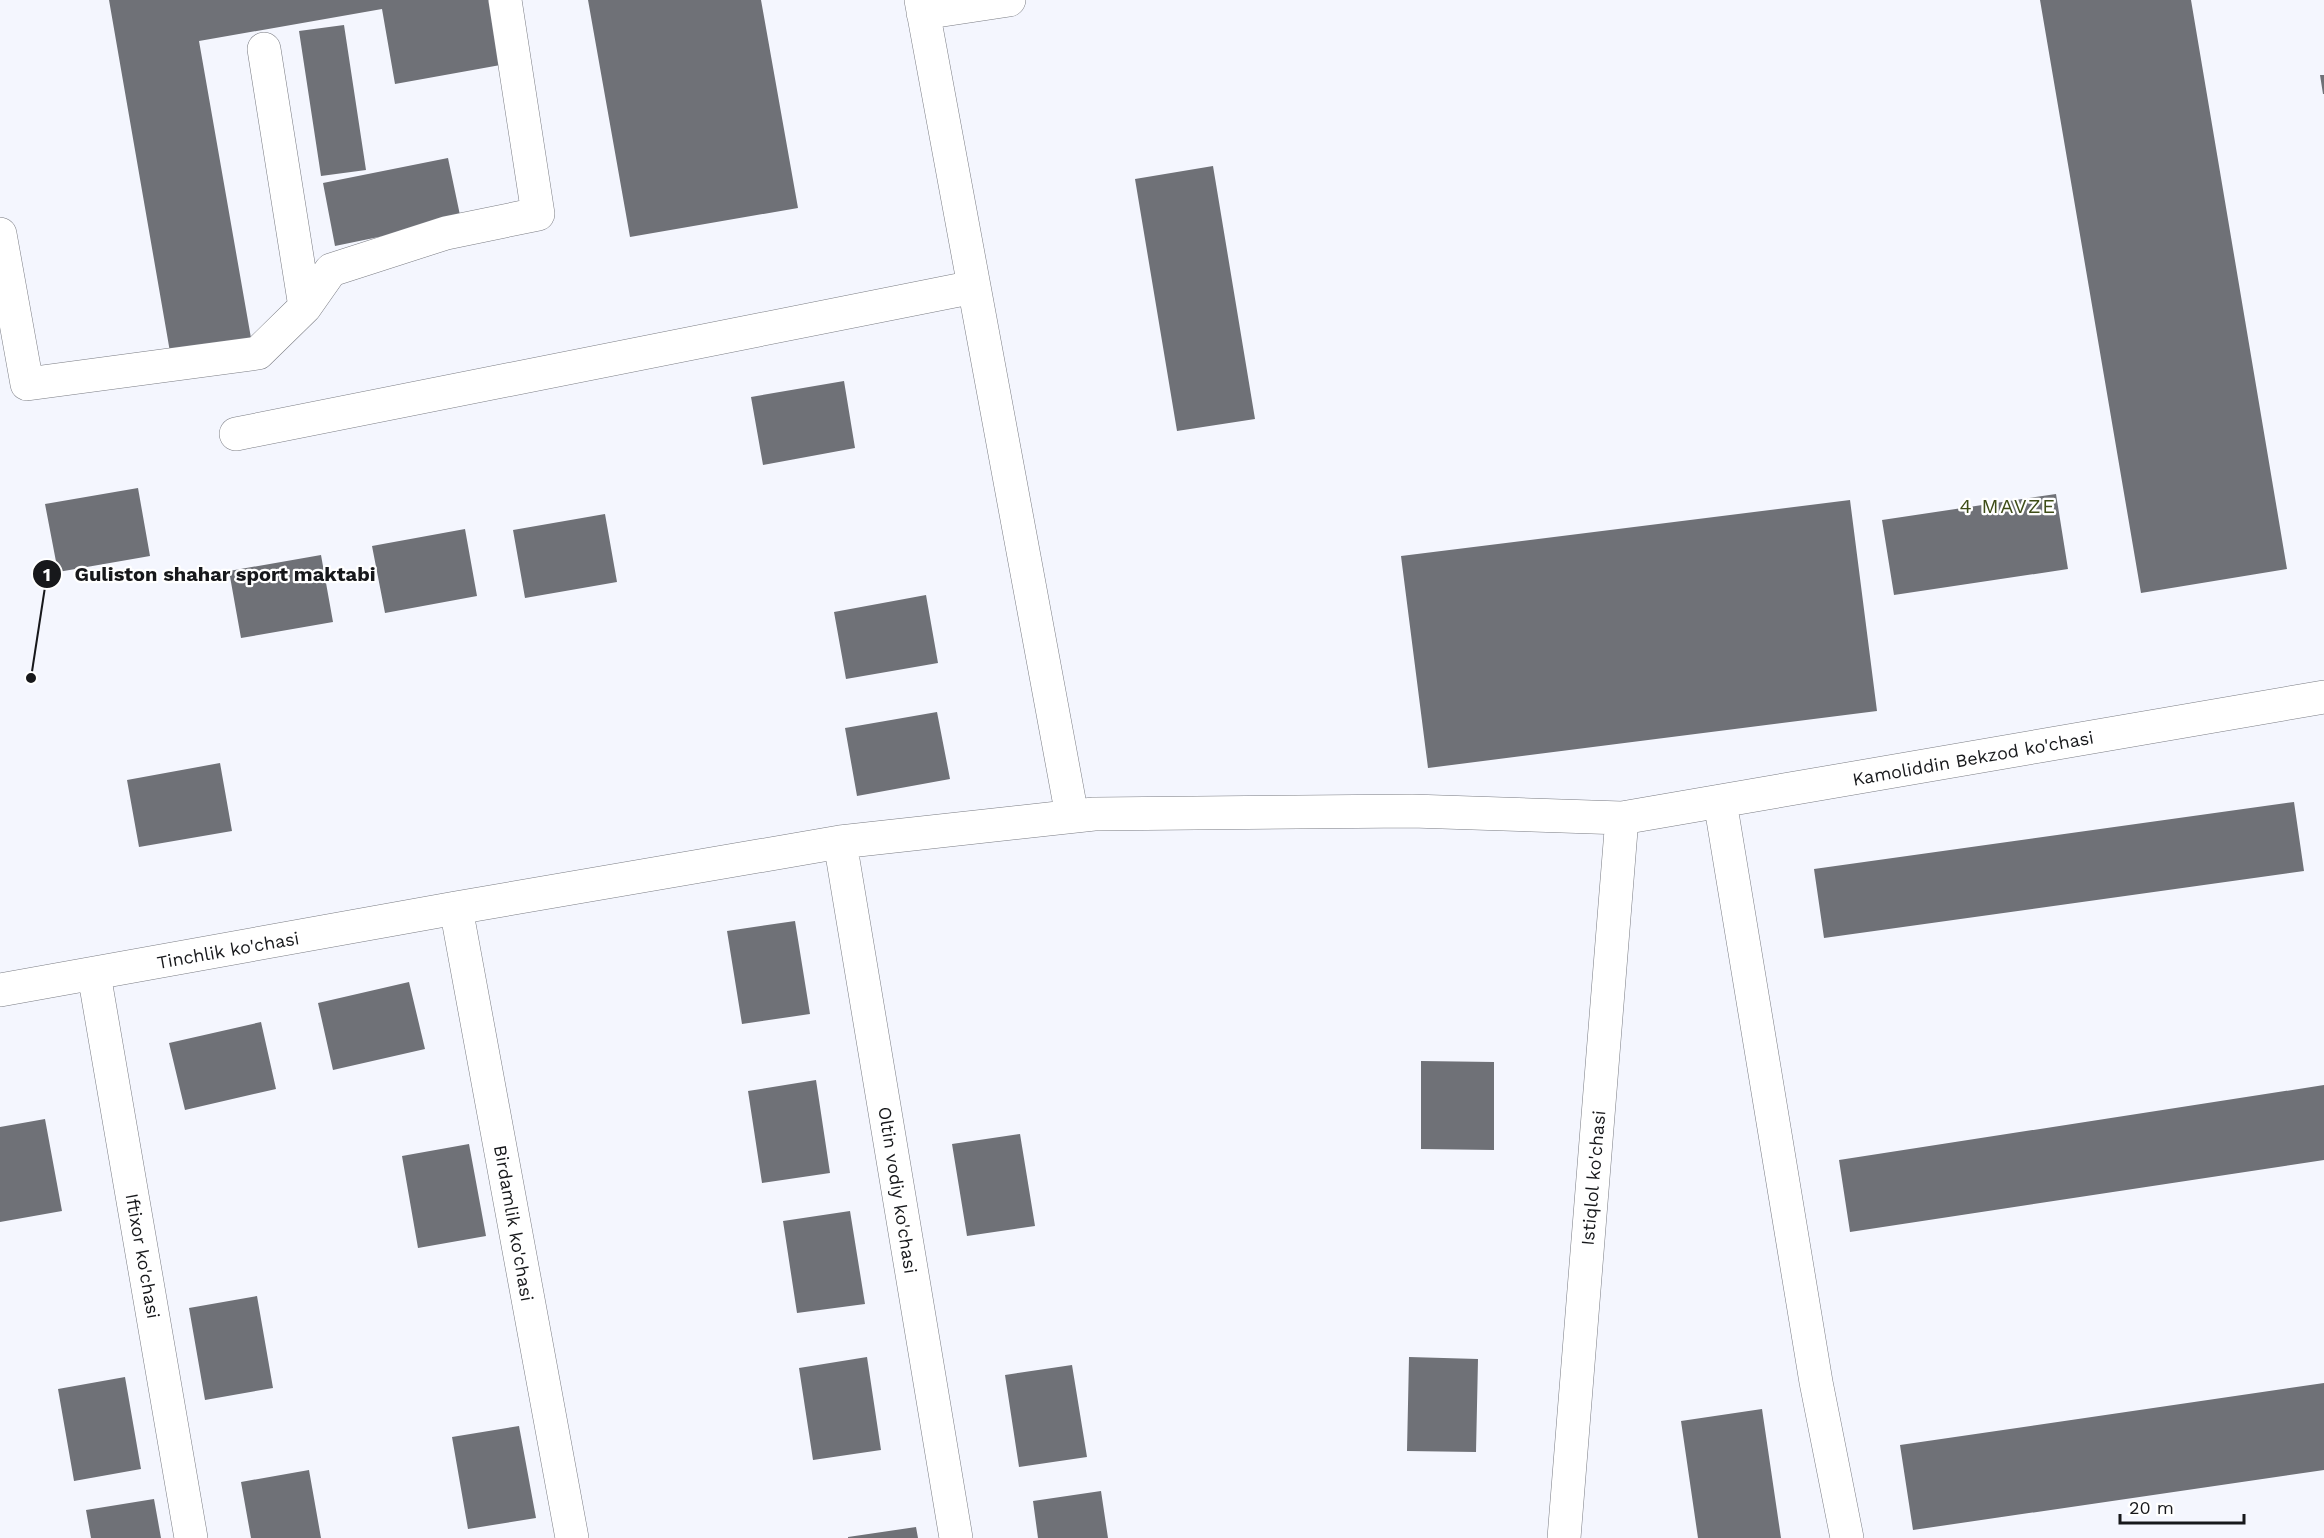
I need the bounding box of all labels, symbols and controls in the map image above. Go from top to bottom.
district label: 4 MAVZE [1960,494,2056,518]
callout: Guliston shahar sport maktabi [32,555,387,593]
text: Guliston shahar sport maktabi [74,562,376,586]
text: 1 [43,564,51,585]
street label: Kamoliddin Bekzod ko'chasi [1851,726,2095,790]
street label: Tinchlik ko'chasi [155,927,301,973]
street label: Oltin vodiy ko'chasi [874,1105,922,1275]
street label: Istiqlol ko'chasi [1577,1110,1609,1246]
street label: Birdamlik ko'chasi [490,1143,538,1303]
street label: Iftixor ko'chasi [122,1192,164,1320]
scale bar [2120,1487,2244,1525]
text: 20 m [2129,1497,2174,1518]

